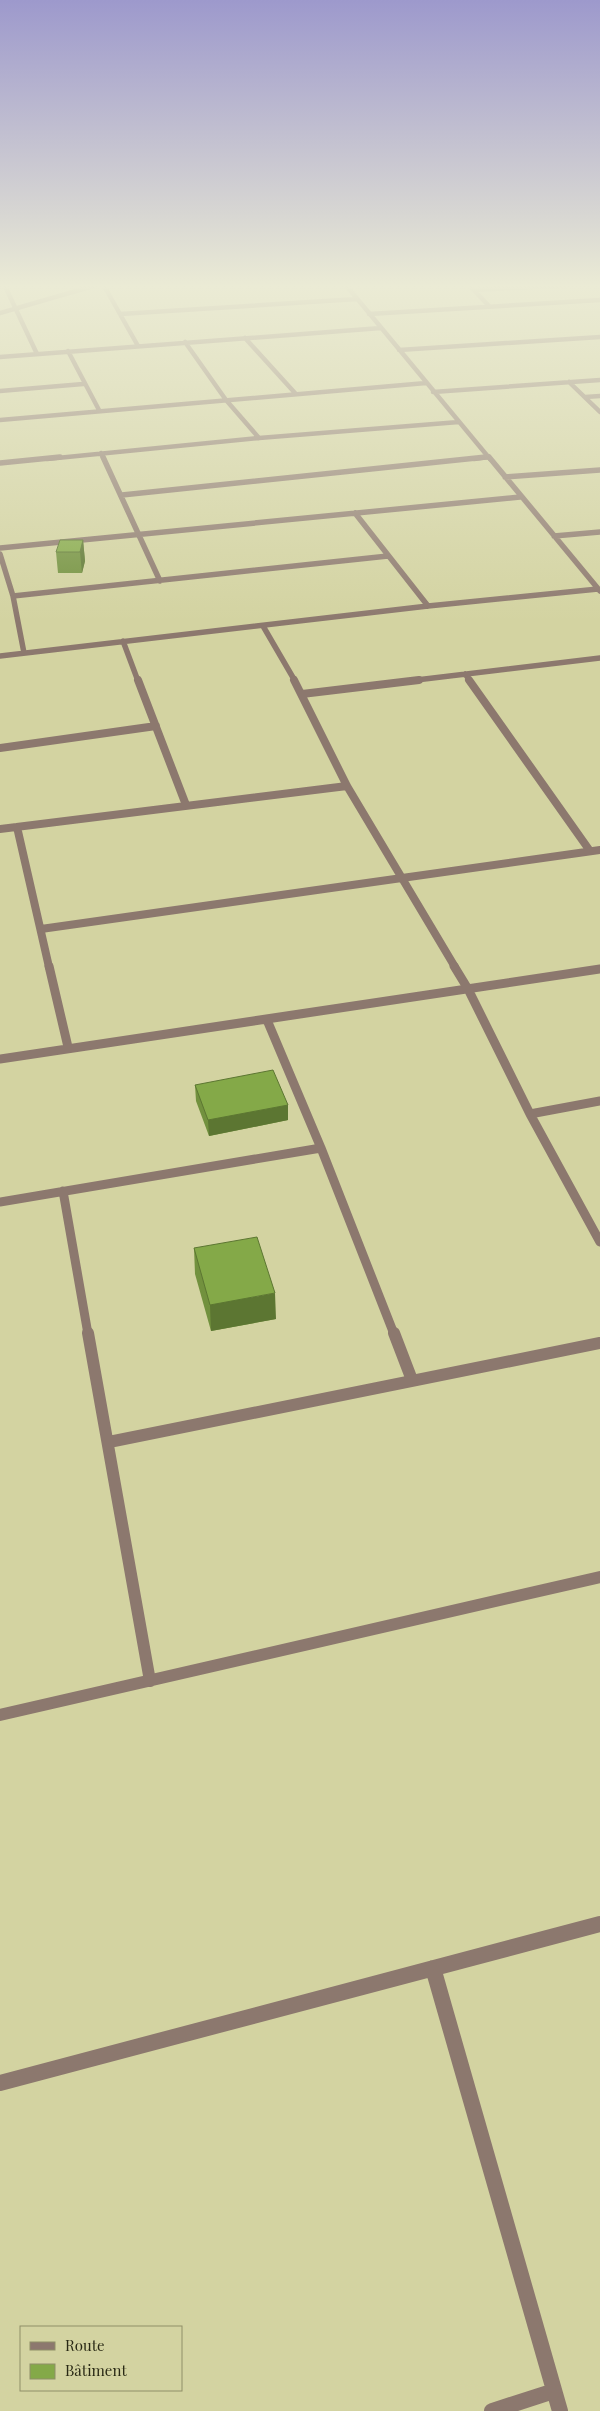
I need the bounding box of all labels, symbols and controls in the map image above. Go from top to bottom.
legend [20,2326,182,2391]
text: Route [65,2335,105,2355]
text: Bâtiment [65,2360,127,2380]

